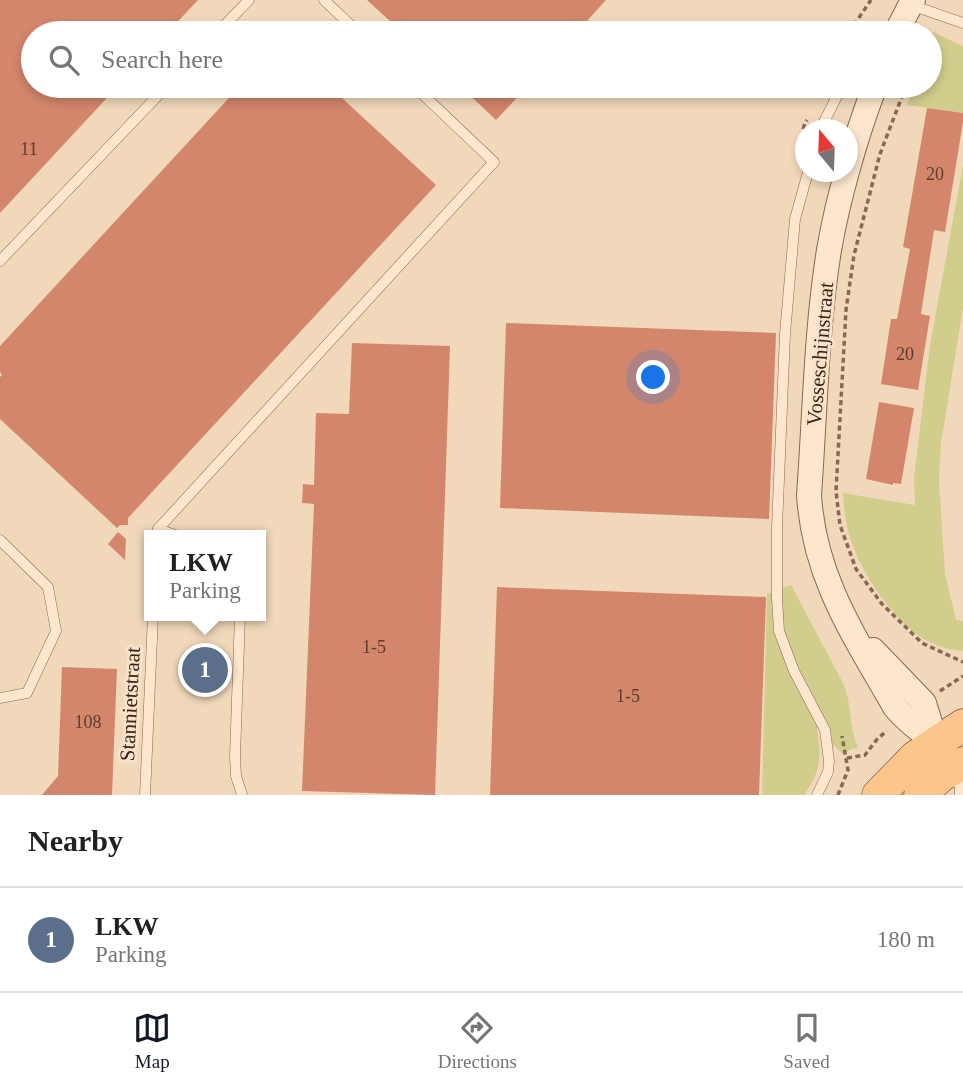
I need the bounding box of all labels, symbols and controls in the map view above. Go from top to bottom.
search box [21,21,942,98]
icon: search [45,41,83,79]
text: Search here [101,45,223,74]
north arrow [795,119,858,182]
house number: 11 [20,139,38,159]
house number: 20 [926,164,944,184]
street label: Vosseschijnstraat [802,281,838,427]
house number: 20 [896,344,914,364]
your location [636,360,670,394]
popup [144,530,266,621]
text: LKW [169,548,233,577]
text: Parking [169,578,241,603]
house number: 1-5 [362,637,386,657]
pin: 1 [182,644,228,696]
street label: Stannietstraat [115,646,145,762]
house number: 1-5 [616,686,640,706]
house number: 108 [75,712,102,732]
text: Nearby [28,824,123,857]
text: LKW [95,912,159,941]
text: 1 [45,927,57,952]
text: 180 m [877,927,935,952]
text: Parking [95,942,167,967]
tab: Map [133,1009,171,1073]
tab: Directions [438,1009,517,1073]
tab: Saved [783,1009,830,1073]

